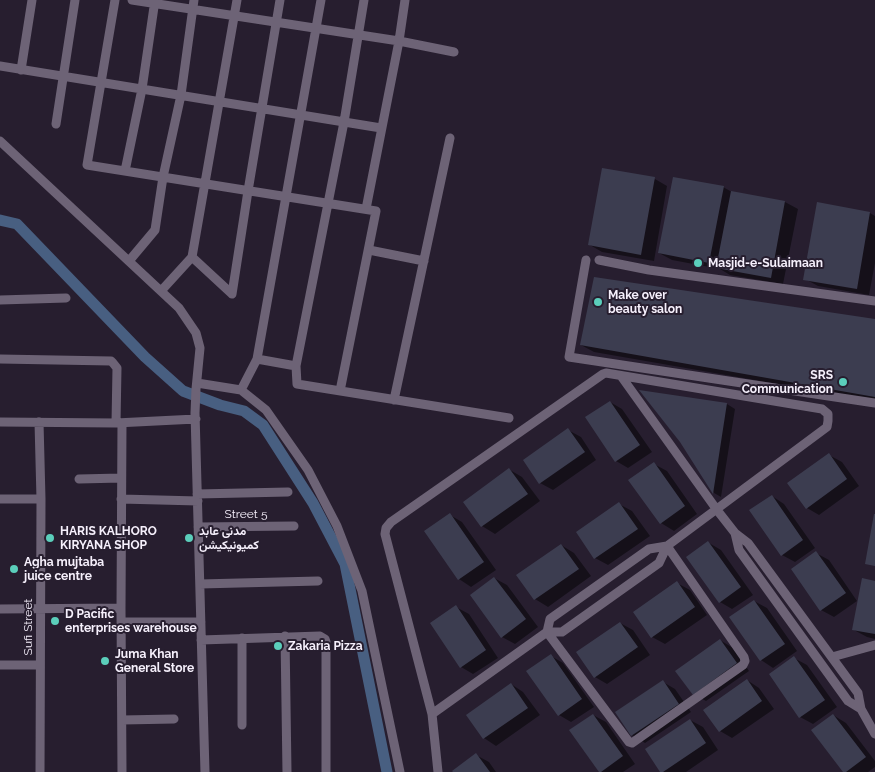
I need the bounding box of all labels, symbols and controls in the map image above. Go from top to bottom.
place label: Masjid-e-Sulaimaan [708,256,823,270]
marker: Masjid-e-Sulaimaan [692,257,704,269]
place label: Make over beauty salon [608,288,682,316]
marker: Make over beauty salon [592,296,604,308]
place label: SRS Communication [742,368,833,396]
marker: SRS Communication [837,376,849,388]
street label: Street 5 [225,507,267,521]
place label: HARIS KALHORO KIRYANA SHOP [60,524,157,552]
place label: مدنی عابد کمیونیکیشن [199,524,259,552]
marker: HARIS KALHORO KIRYANA SHOP [44,532,56,544]
marker: مدنی عابد کمیونیکیشن [183,532,195,544]
place label: Agha mujtaba juice centre [24,555,104,583]
marker: Agha mujtaba juice centre [8,563,20,575]
street label: Sufi Street [21,599,35,655]
place label: D Pacific enterprises warehouse [65,607,197,635]
marker: D Pacific enterprises warehouse [49,615,61,627]
place label: Zakaria Pizza [288,639,363,653]
marker: Zakaria Pizza [272,640,284,652]
place label: Juma Khan General Store [115,647,194,675]
marker: Juma Khan General Store [99,655,111,667]

